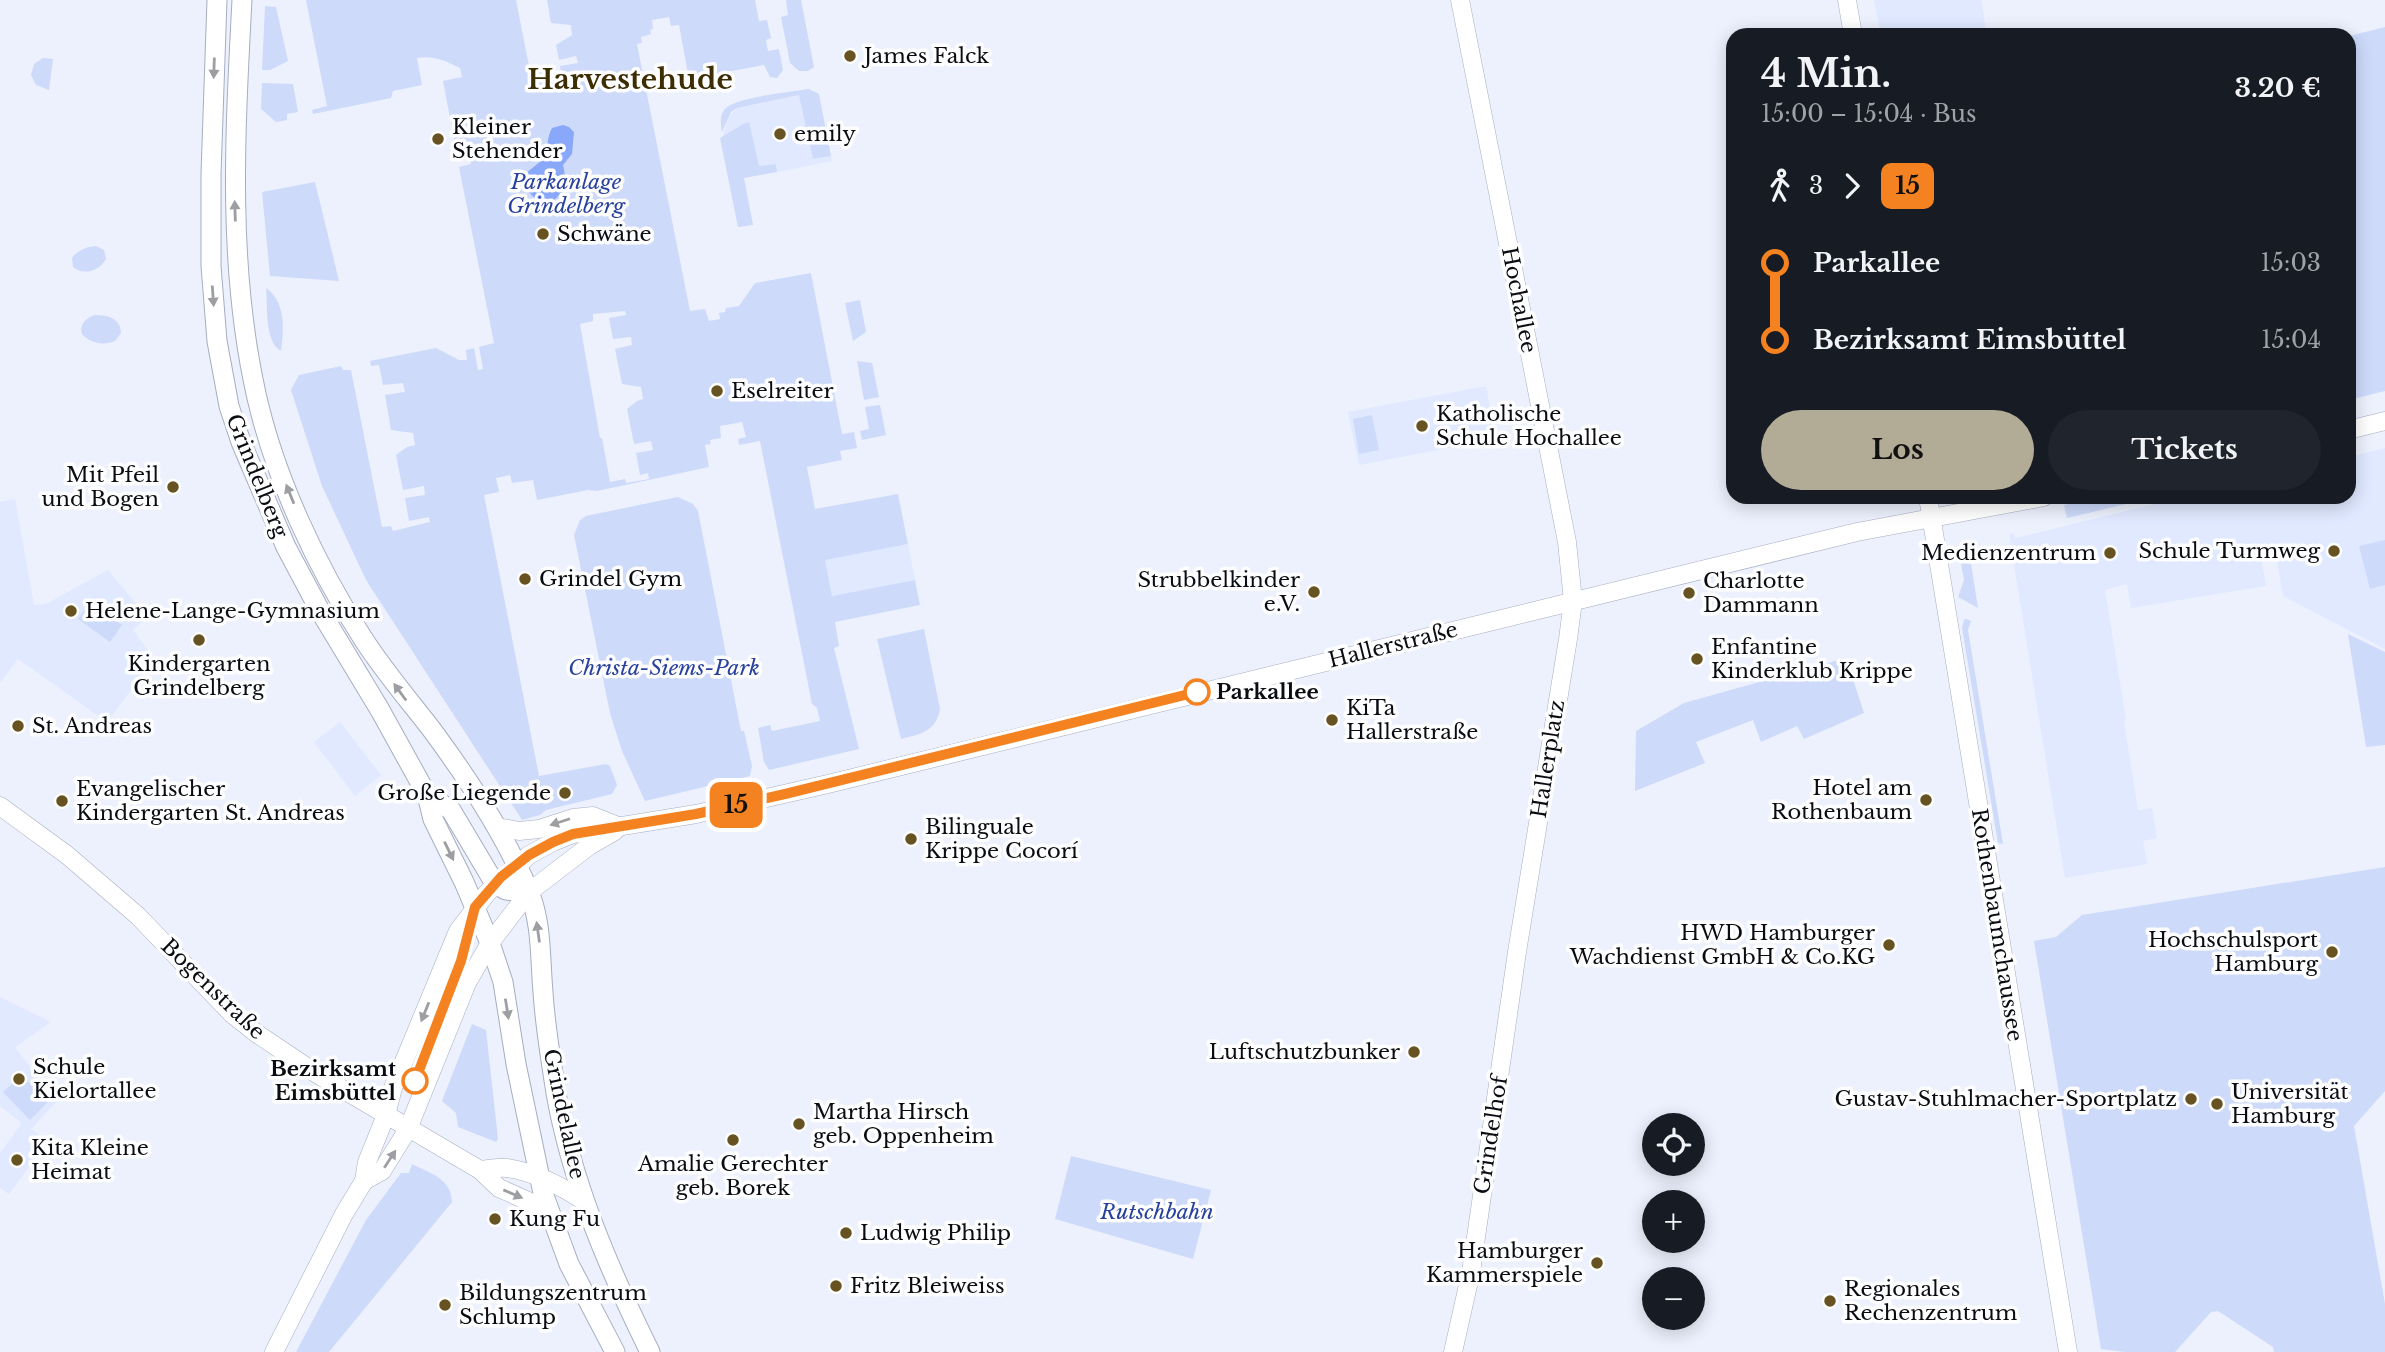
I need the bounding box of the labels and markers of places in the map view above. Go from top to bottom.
place label: James Falck [861,43,989,69]
marker: James Falck [842,48,858,64]
place label: Kleiner Stehender [452,114,563,164]
place label: emily [794,121,856,147]
marker: emily [772,126,788,142]
marker: Kleiner Stehender [430,131,446,147]
place label: Schwäne [557,221,652,247]
marker: Schwäne [535,226,551,242]
place label: Eselreiter [731,378,834,404]
marker: Eselreiter [709,383,725,399]
place label: Katholische Schule Hochallee [1436,401,1622,451]
marker: Katholische Schule Hochallee [1414,418,1430,434]
place label: Mit Pfeil und Bogen [41,462,159,512]
marker: Mit Pfeil und Bogen [165,479,181,495]
place label: Schule Turmweg [2138,538,2320,564]
place label: Medienzentrum [1921,540,2096,566]
marker: Schule Turmweg [2326,543,2342,559]
marker: Medienzentrum [2102,545,2118,561]
place label: Grindel Gym [539,566,682,592]
place label: Strubbelkinder e.V. [1137,567,1300,617]
place label: Charlotte Dammann [1703,568,1819,618]
marker: Grindel Gym [517,571,533,587]
marker: Strubbelkinder e.V. [1306,584,1322,600]
marker: Charlotte Dammann [1681,585,1697,601]
place label: Helene-Lange-Gymnasium [85,598,380,624]
marker: Helene-Lange-Gymnasium [63,603,79,619]
marker: Kindergarten Grindelberg [191,632,207,648]
place label: Enfantine Kinderklub Krippe [1711,634,1913,684]
place label: Kindergarten Grindelberg [128,651,270,701]
marker: Enfantine Kinderklub Krippe [1689,651,1705,667]
marker: Parkallee [1184,679,1210,705]
place label: Parkallee [1216,679,1319,705]
place label: KiTa Hallerstraße [1346,695,1478,745]
marker: KiTa Hallerstraße [1324,712,1340,728]
place label: St. Andreas [32,713,152,739]
marker: St. Andreas [10,718,26,734]
place label: Hotel am Rothenbaum [1771,775,1912,825]
place label: Evangelischer Kindergarten St. Andreas [76,776,345,826]
place label: Große Liegende [377,780,551,806]
marker: Große Liegende [557,785,573,801]
marker: Hotel am Rothenbaum [1918,792,1934,808]
marker: Evangelischer Kindergarten St. Andreas [54,793,70,809]
place label: Bilinguale Krippe Cocorí [925,814,1079,864]
marker: Bilinguale Krippe Cocorí [903,831,919,847]
place label: HWD Hamburger Wachdienst GmbH & Co.KG [1569,920,1875,970]
place label: Hochschulsport Hamburg [2148,927,2318,977]
marker: HWD Hamburger Wachdienst GmbH & Co.KG [1881,937,1897,953]
marker: Hochschulsport Hamburg [2324,944,2340,960]
place label: Luftschutzbunker [1209,1039,1400,1065]
marker: Luftschutzbunker [1406,1044,1422,1060]
place label: Schule Kielortallee [33,1054,156,1104]
place label: Bezirksamt Eimsbüttel [270,1056,397,1106]
marker: Bezirksamt Eimsbüttel [402,1068,428,1094]
marker: Schule Kielortallee [11,1071,27,1087]
place label: Universität Hamburg [2231,1079,2349,1129]
place label: Gustav-Stuhlmacher-Sportplatz [1834,1086,2177,1112]
marker: Gustav-Stuhlmacher-Sportplatz [2183,1091,2199,1107]
marker: Universität Hamburg [2209,1096,2225,1112]
place label: Martha Hirsch geb. Oppenheim [813,1099,994,1149]
marker: Martha Hirsch geb. Oppenheim [791,1116,807,1132]
marker: Amalie Gerechter geb. Borek [725,1132,741,1148]
place label: Kita Kleine Heimat [31,1135,149,1185]
place label: Amalie Gerechter geb. Borek [637,1151,828,1201]
marker: Kita Kleine Heimat [9,1152,25,1168]
place label: Kung Fu [509,1206,600,1232]
marker: Kung Fu [487,1211,503,1227]
place label: Ludwig Philip [860,1220,1011,1246]
marker: Ludwig Philip [838,1225,854,1241]
place label: Hamburger Kammerspiele [1426,1238,1583,1288]
marker: Hamburger Kammerspiele [1589,1255,1605,1271]
place label: Fritz Bleiweiss [850,1273,1005,1299]
place label: Regionales Rechenzentrum [1844,1276,2018,1326]
marker: Fritz Bleiweiss [828,1278,844,1294]
place label: Bildungszentrum Schlump [459,1280,647,1330]
marker: Regionales Rechenzentrum [1822,1293,1838,1309]
marker: Bildungszentrum Schlump [437,1297,453,1313]

